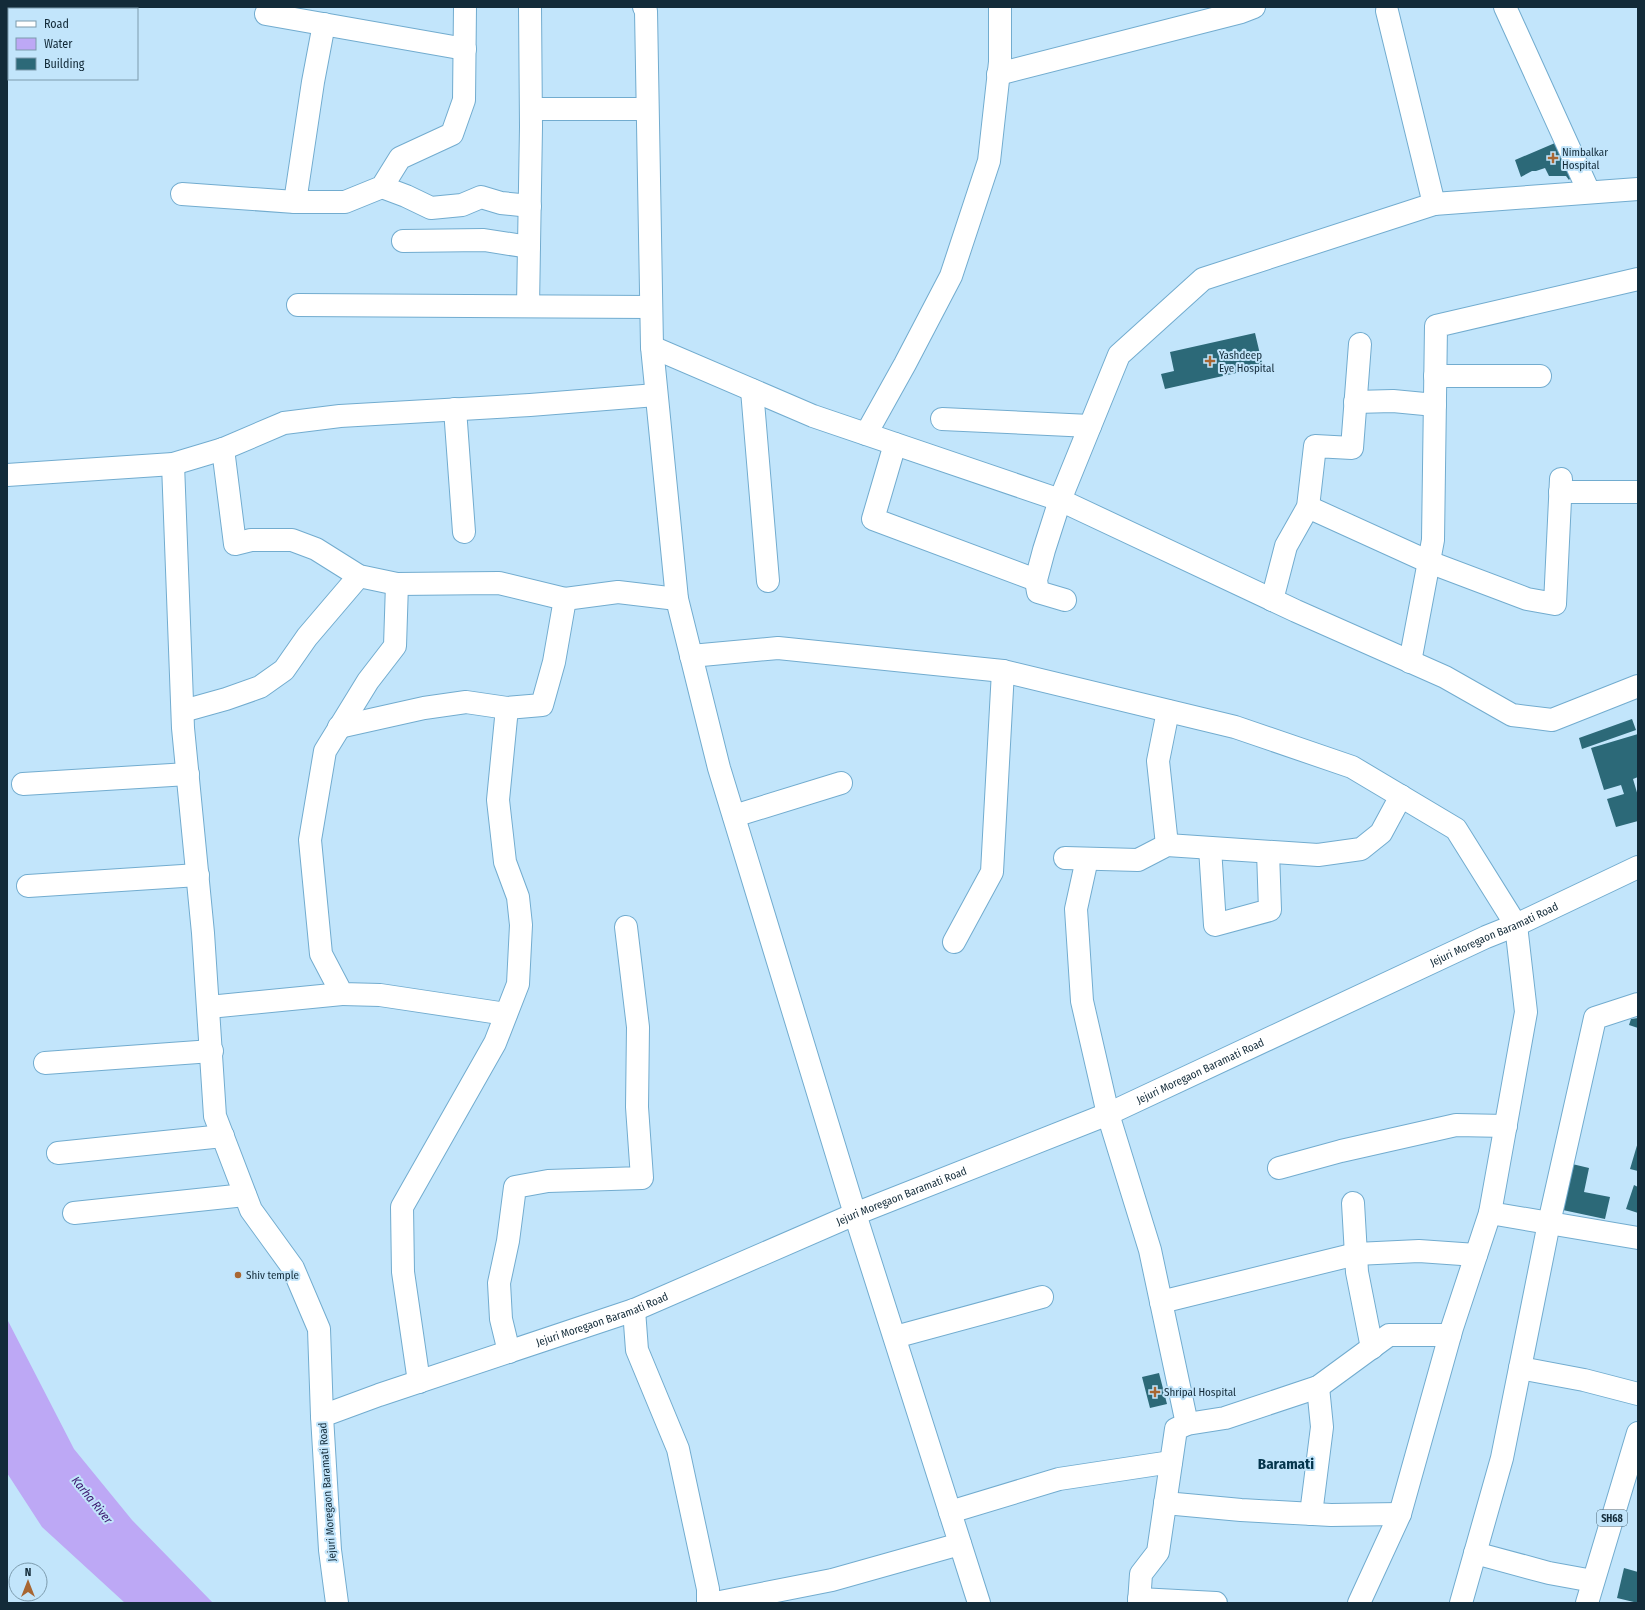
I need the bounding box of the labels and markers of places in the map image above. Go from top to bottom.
place label: Nimbalkar Hospital [1562,146,1608,172]
marker: Nimbalkar Hospital [1547,152,1559,164]
place label: Yashdeep Eye Hospital [1219,349,1274,375]
marker: Yashdeep Eye Hospital [1204,355,1216,367]
place label: Shiv temple [246,1269,299,1282]
marker: Shiv temple [233,1270,243,1280]
marker: Shripal Hospital [1149,1386,1161,1398]
place label: Shripal Hospital [1164,1386,1236,1399]

